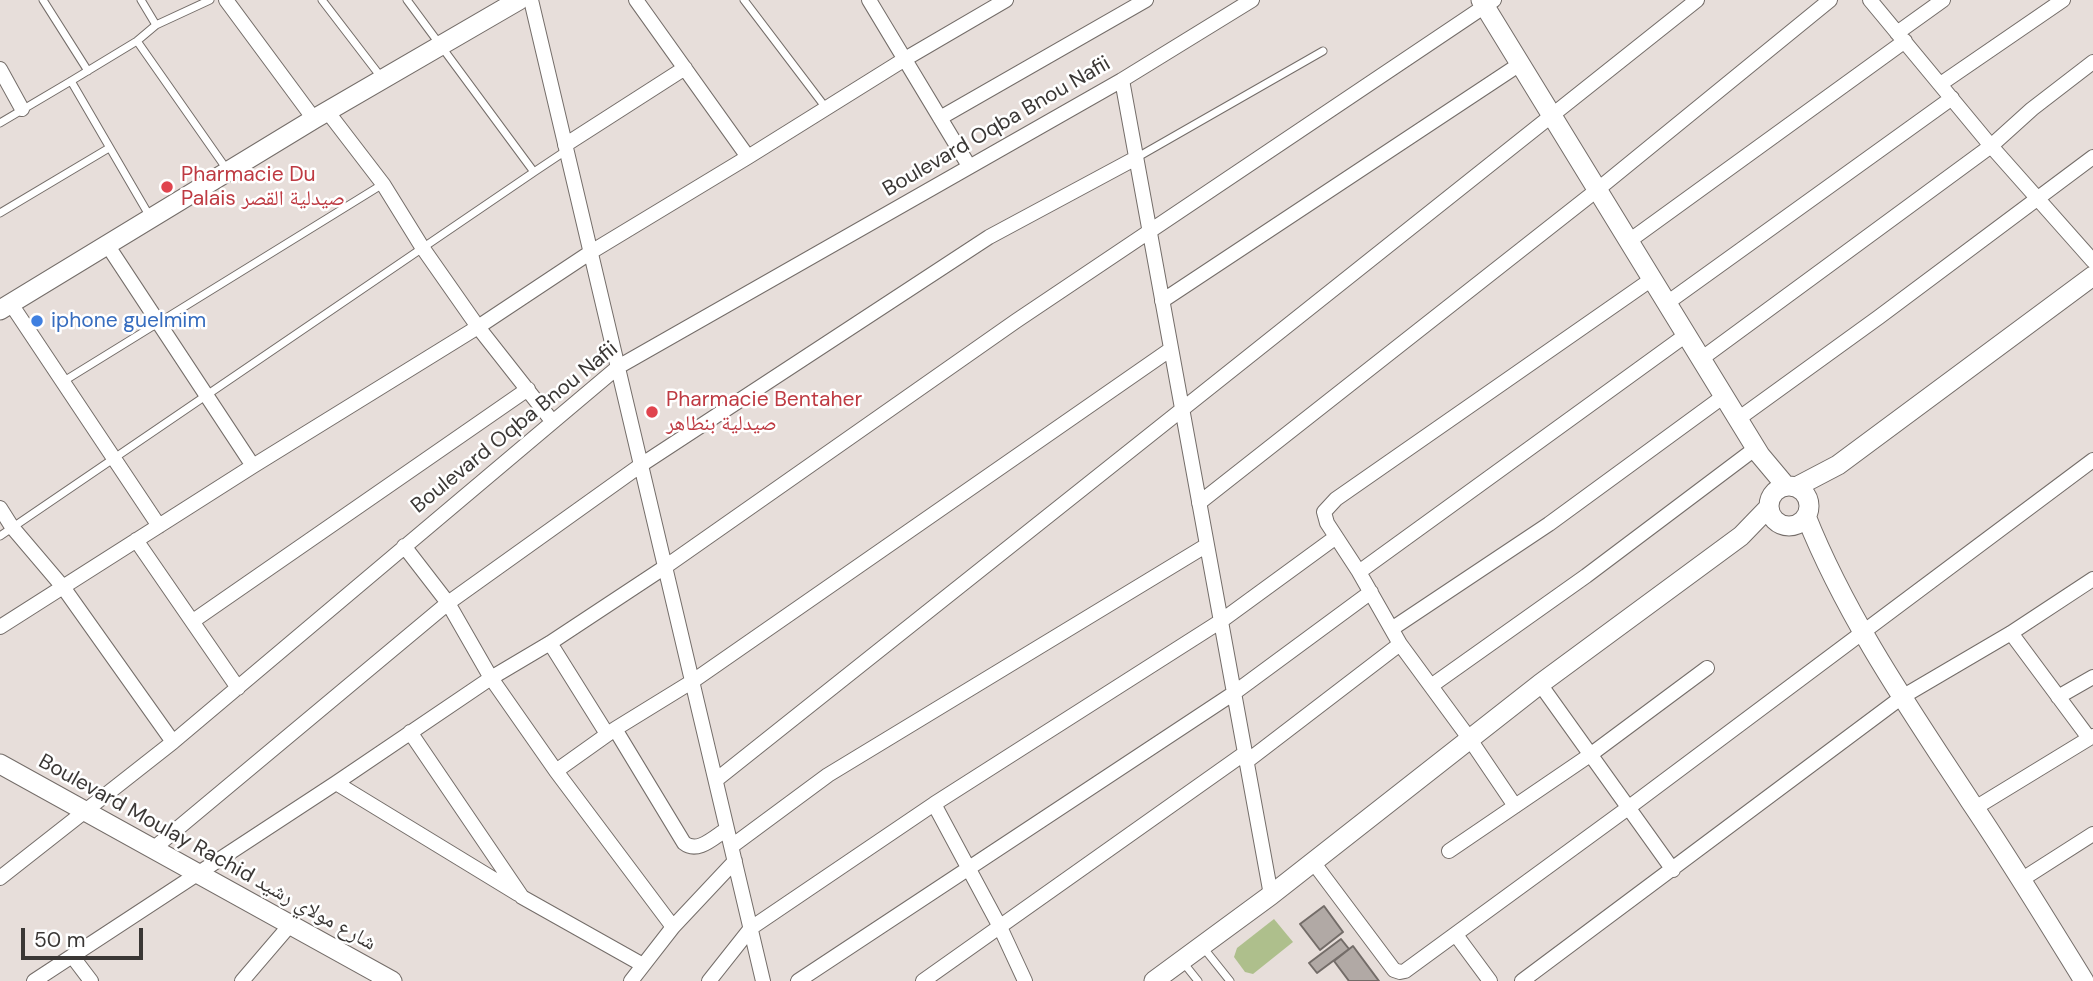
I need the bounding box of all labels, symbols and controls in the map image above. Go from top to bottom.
street label: Boulevard Oqba Bnou Nafii [879,51,1115,203]
place label: Pharmacie Du Palais صيدلية القصر [181,162,345,212]
marker: Pharmacie Du Palais صيدلية القصر [159,179,175,195]
place label: iphone guelmim [51,308,206,334]
marker: iphone guelmim [29,313,45,329]
street label: Boulevard Oqba Bnou Nafii [407,337,623,519]
place label: Pharmacie Bentaher صيدلية بنطاهر [666,387,862,437]
marker: Pharmacie Bentaher صيدلية بنطاهر [644,404,660,420]
street label: Boulevard Moulay Rachid شارع مولاي رشيد [34,749,380,957]
scale bar [24,914,147,958]
text: 50 m [34,926,85,954]

